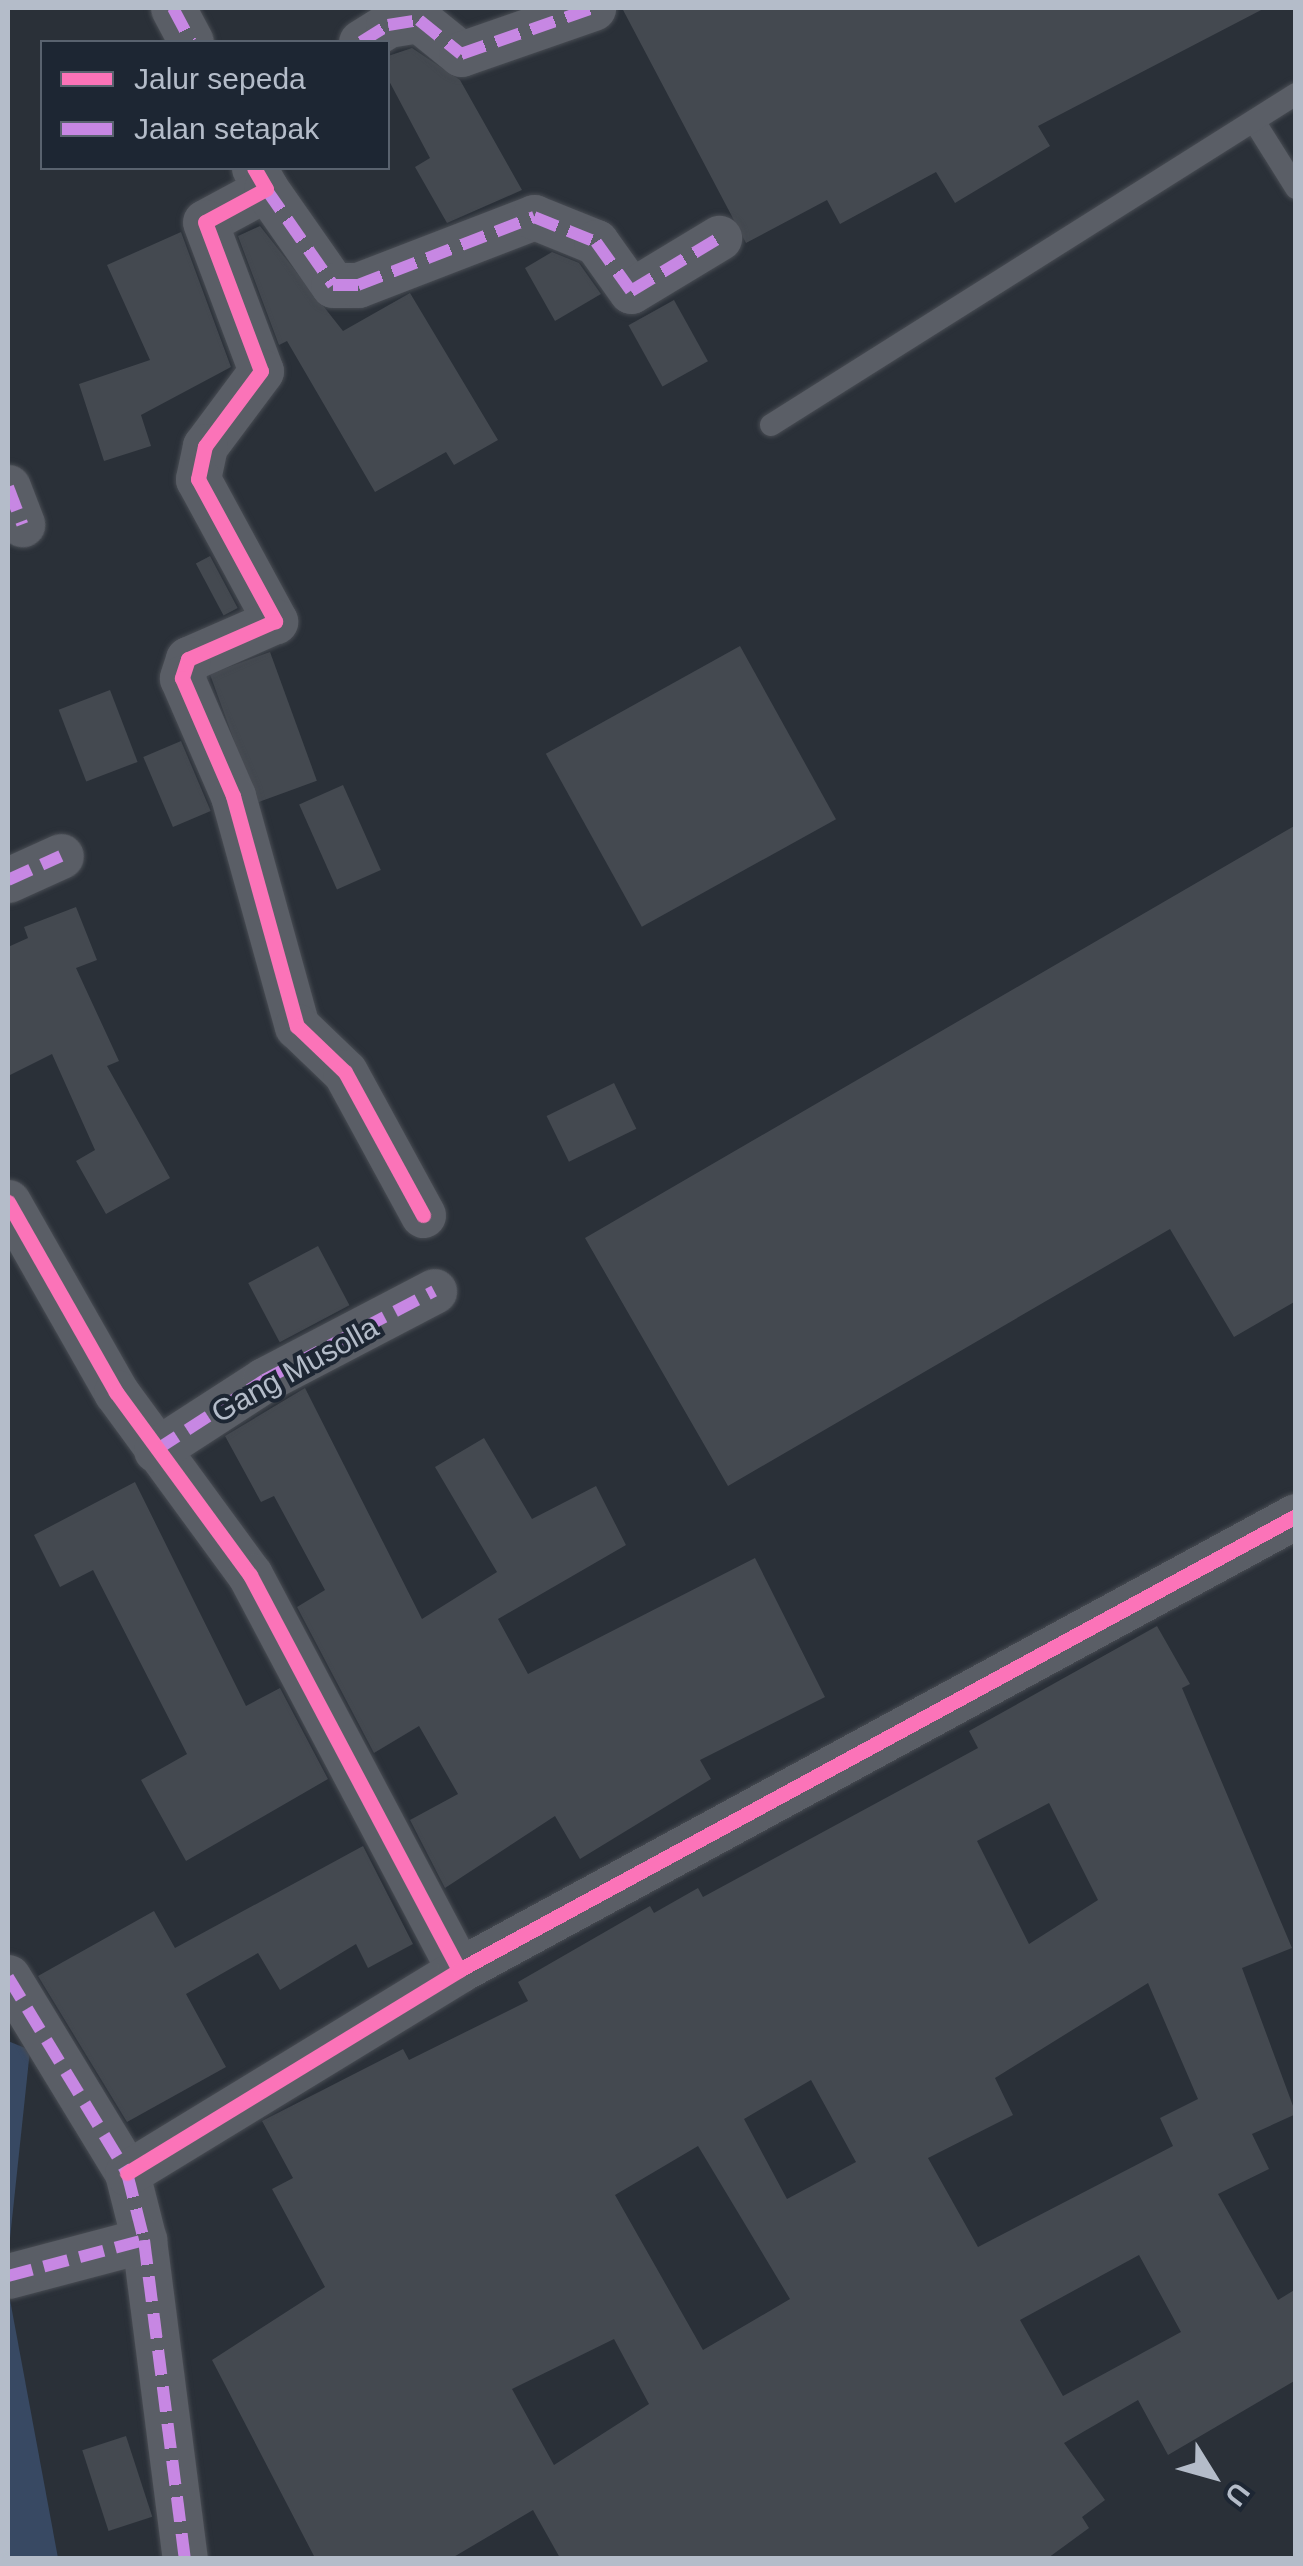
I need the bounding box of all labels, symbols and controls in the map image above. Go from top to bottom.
legend [40,40,390,170]
text: Jalur sepeda [134,62,306,95]
text: Jalan setapak [134,112,319,145]
street label: Gang Musolla [205,1309,385,1431]
north arrow [1163,2426,1263,2526]
text: U [1219,2477,1256,2512]

